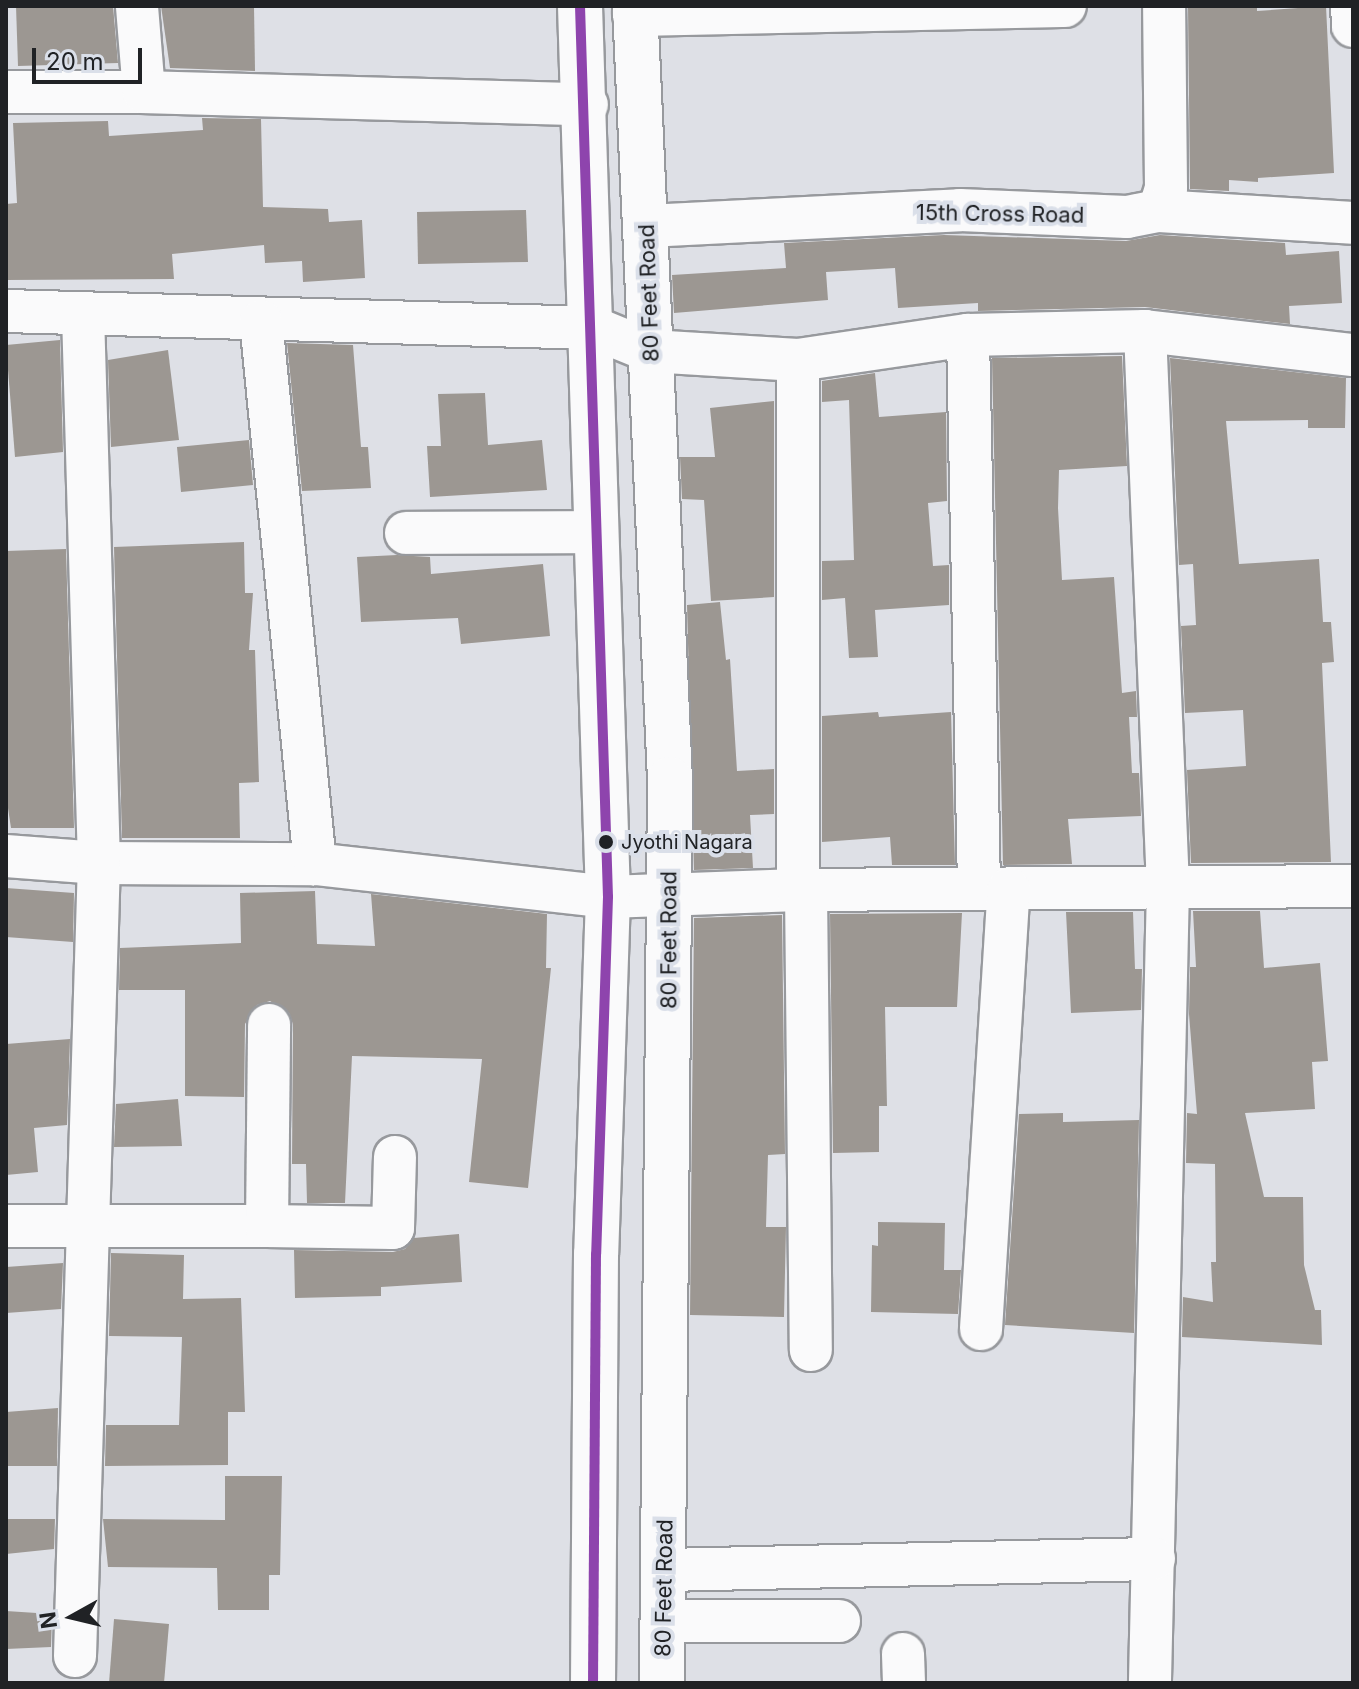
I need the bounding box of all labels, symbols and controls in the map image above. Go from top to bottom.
scale bar [36,32,146,82]
text: 20 m [46,47,104,76]
street label: 15th Cross Road [916,199,1084,229]
street label: 80 Feet Road [633,224,665,362]
place label: Jyothi Nagara [621,830,753,854]
marker: Jyothi Nagara [598,834,614,850]
street label: 80 Feet Road [656,871,682,1009]
street label: 80 Feet Road [650,1519,678,1657]
north arrow [32,1577,112,1657]
text: N [34,1610,62,1630]

